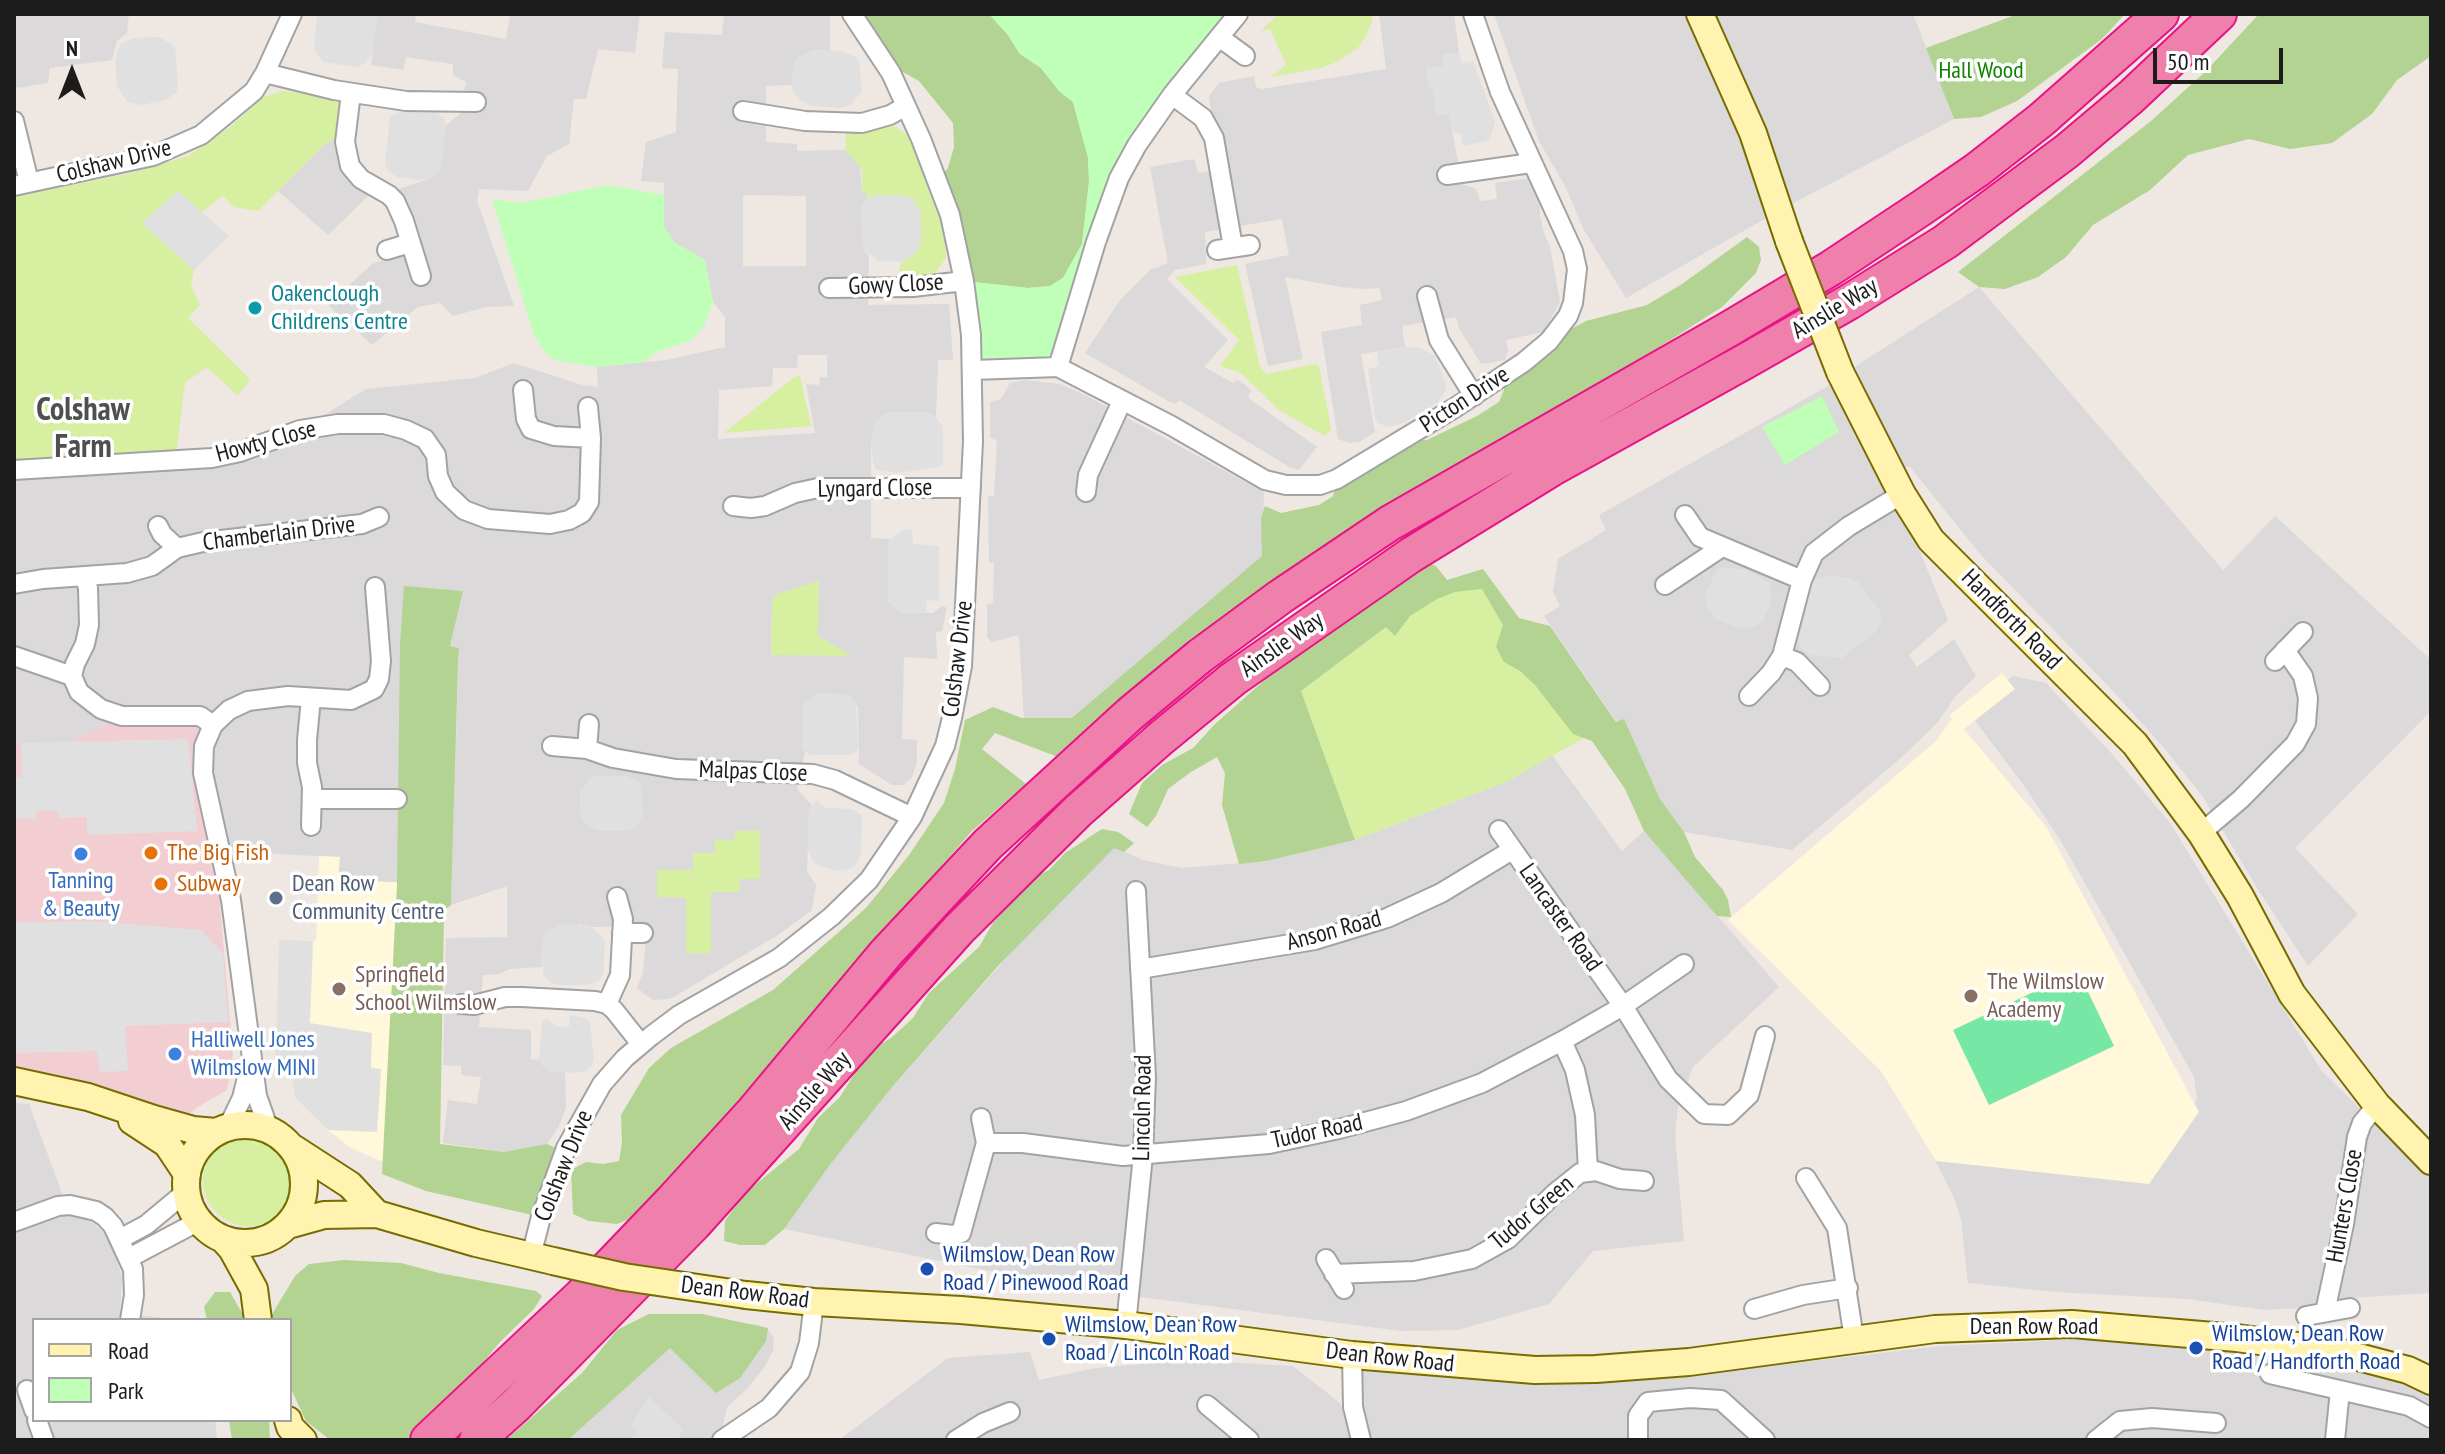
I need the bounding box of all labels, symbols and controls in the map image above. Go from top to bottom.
north arrow [32,32,112,112]
scale bar [2157,32,2287,82]
text: N [66,34,78,62]
text: 50 m [2167,46,2209,77]
park label: Hall Wood [1938,57,2024,85]
street label: Colshaw Drive [54,134,174,190]
street label: Gowy Close [848,268,944,302]
street label: Ainslie Way [1787,272,1883,346]
place label: Oakenclough Childrens Centre [271,280,408,336]
marker: Oakenclough Childrens Centre [246,299,264,317]
street label: Picton Drive [1415,361,1515,439]
district label: Colshaw Farm [36,392,130,467]
street label: Howty Close [213,415,319,469]
street label: Lyngard Close [817,474,933,504]
street label: Chamberlain Drive [201,510,357,558]
street label: Handforth Road [1955,564,2067,676]
street label: Colshaw Drive [937,599,979,719]
street label: Ainslie Way [1235,606,1329,684]
street label: Malpas Close [698,756,808,788]
place label: The Big Fish [167,839,269,867]
marker: The Big Fish [142,844,160,862]
marker: Tanning & Beauty [72,845,90,863]
street label: Lancaster Road [1512,859,1608,977]
place label: Tanning & Beauty [42,867,120,923]
place label: Subway [177,870,241,898]
place label: Dean Row Community Centre [292,870,445,926]
marker: Subway [152,875,170,893]
marker: Dean Row Community Centre [267,889,285,907]
street label: Anson Road [1283,905,1385,957]
place label: Springfield School Wilmslow [355,961,496,1017]
place label: The Wilmslow Academy [1987,968,2104,1024]
marker: Springfield School Wilmslow [330,980,348,998]
marker: The Wilmslow Academy [1962,987,1980,1005]
place label: Halliwell Jones Wilmslow MINI [191,1026,316,1082]
marker: Halliwell Jones Wilmslow MINI [166,1045,184,1063]
street label: Ainslie Way [773,1046,857,1136]
street label: Lincoln Road [1128,1055,1158,1161]
street label: Colshaw Drive [529,1106,599,1226]
street label: Tudor Road [1269,1108,1365,1156]
street label: Hunters Close [2321,1147,2369,1265]
street label: Tudor Green [1484,1170,1580,1256]
place label: Wilmslow, Dean Row Road / Pinewood Road [943,1241,1129,1297]
marker: Wilmslow, Dean Row Road / Pinewood Road [918,1260,936,1278]
street label: Dean Row Road [679,1271,811,1315]
place label: Wilmslow, Dean Row Road / Lincoln Road [1065,1311,1237,1367]
street label: Dean Row Road [1970,1313,2098,1341]
legend [32,1318,292,1422]
place label: Wilmslow, Dean Row Road / Handforth Road [2212,1320,2400,1376]
marker: Wilmslow, Dean Row Road / Lincoln Road [1040,1330,1058,1348]
text: Road [108,1335,149,1366]
street label: Dean Row Road [1325,1337,1455,1379]
marker: Wilmslow, Dean Row Road / Handforth Road [2187,1339,2205,1357]
text: Park [108,1375,144,1406]

